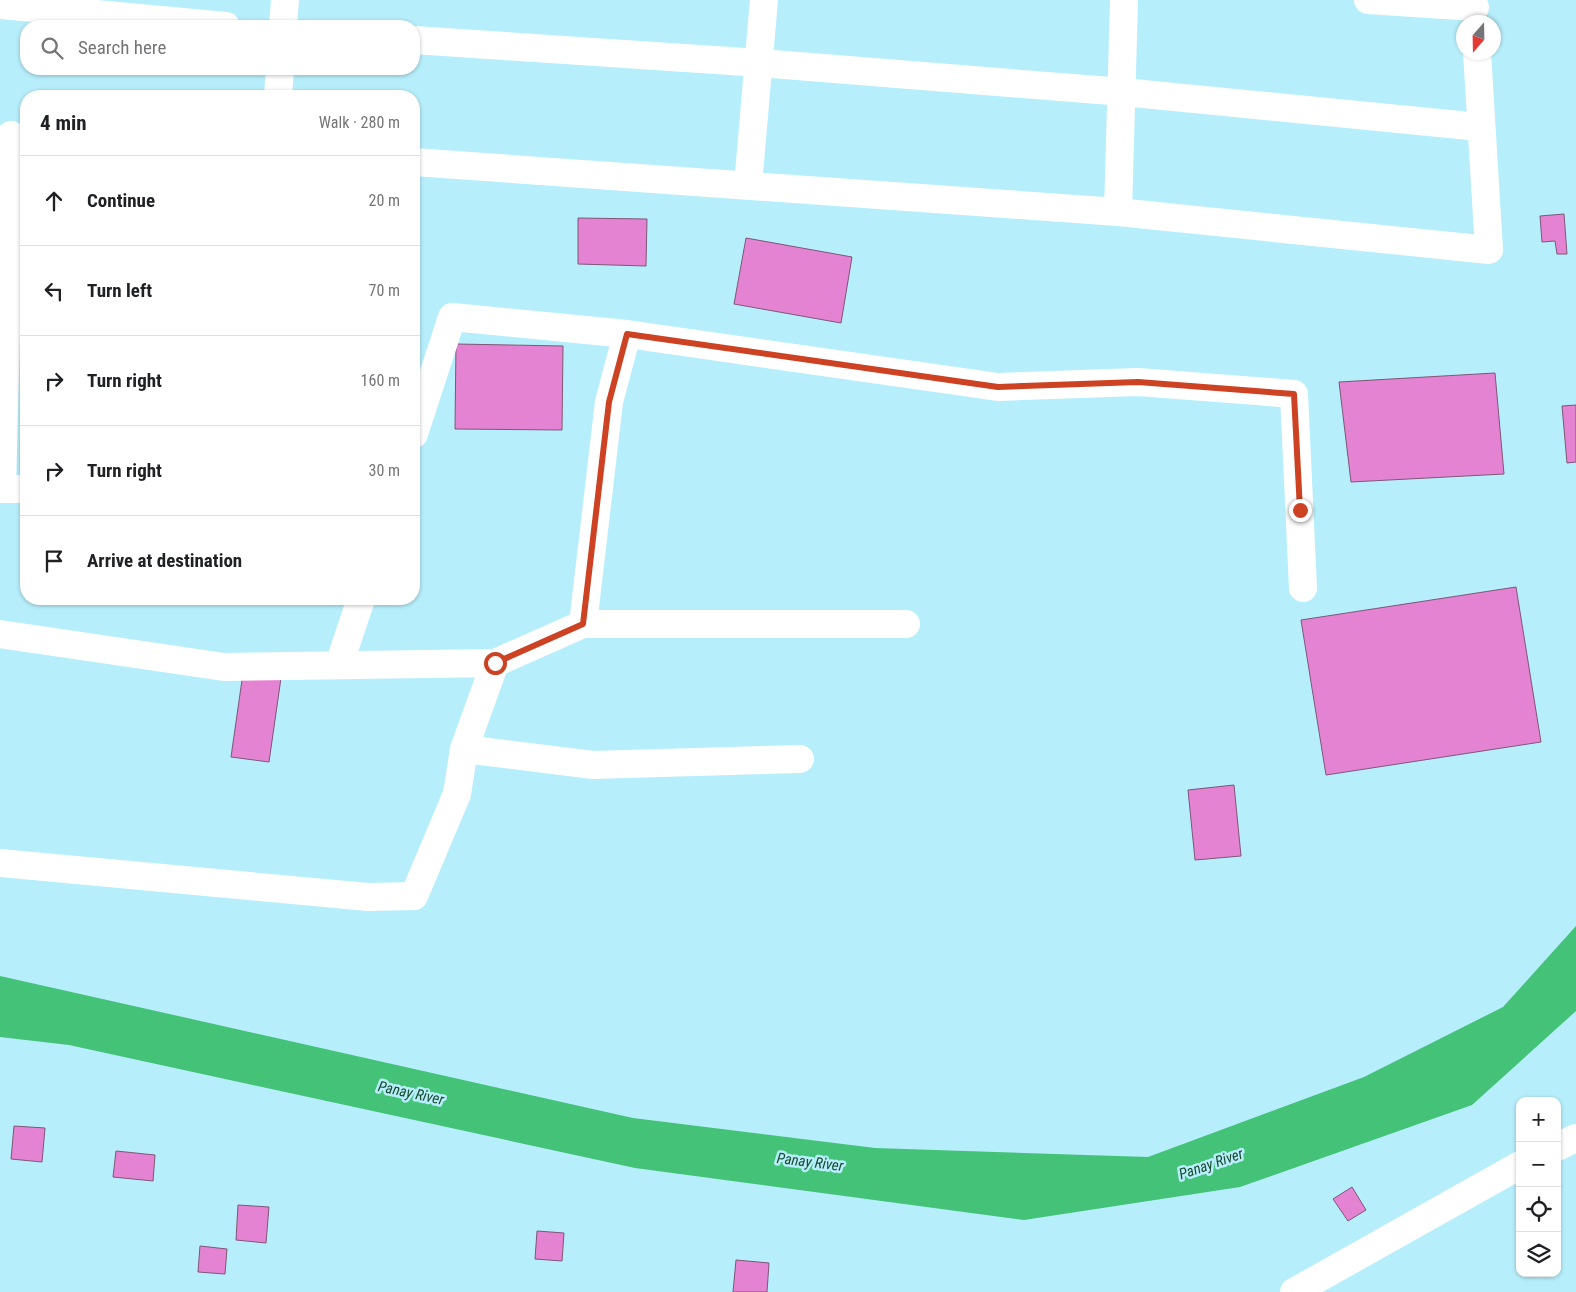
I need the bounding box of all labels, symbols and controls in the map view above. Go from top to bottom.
north arrow [1456,15,1501,60]
search box [20,20,420,75]
icon: search [38,34,66,62]
text: Search here [78,36,166,59]
text: 4 min [40,111,87,135]
text: Walk · 280 m [319,113,400,132]
icon: ahead [40,187,68,215]
text: Continue [87,189,155,212]
text: 20 m [368,191,400,210]
icon: left [40,277,68,305]
text: Turn left [87,279,152,302]
text: 70 m [368,281,400,300]
icon: right [40,367,68,395]
text: Turn right [87,369,162,392]
text: 160 m [361,371,400,390]
icon: right [40,457,68,485]
text: Turn right [87,459,162,482]
text: 30 m [368,461,400,480]
route end [1289,499,1312,522]
icon: arrive [40,547,68,575]
text: Arrive at destination [87,549,242,572]
route start [484,652,507,675]
water label: Panay River [376,1077,446,1109]
map controls [1516,1097,1561,1277]
button: + [1516,1097,1561,1142]
button: − [1516,1142,1561,1187]
water label: Panay River [1176,1144,1246,1183]
water label: Panay River [776,1149,845,1175]
button: locate [1516,1187,1561,1232]
button: layers [1516,1232,1561,1277]

